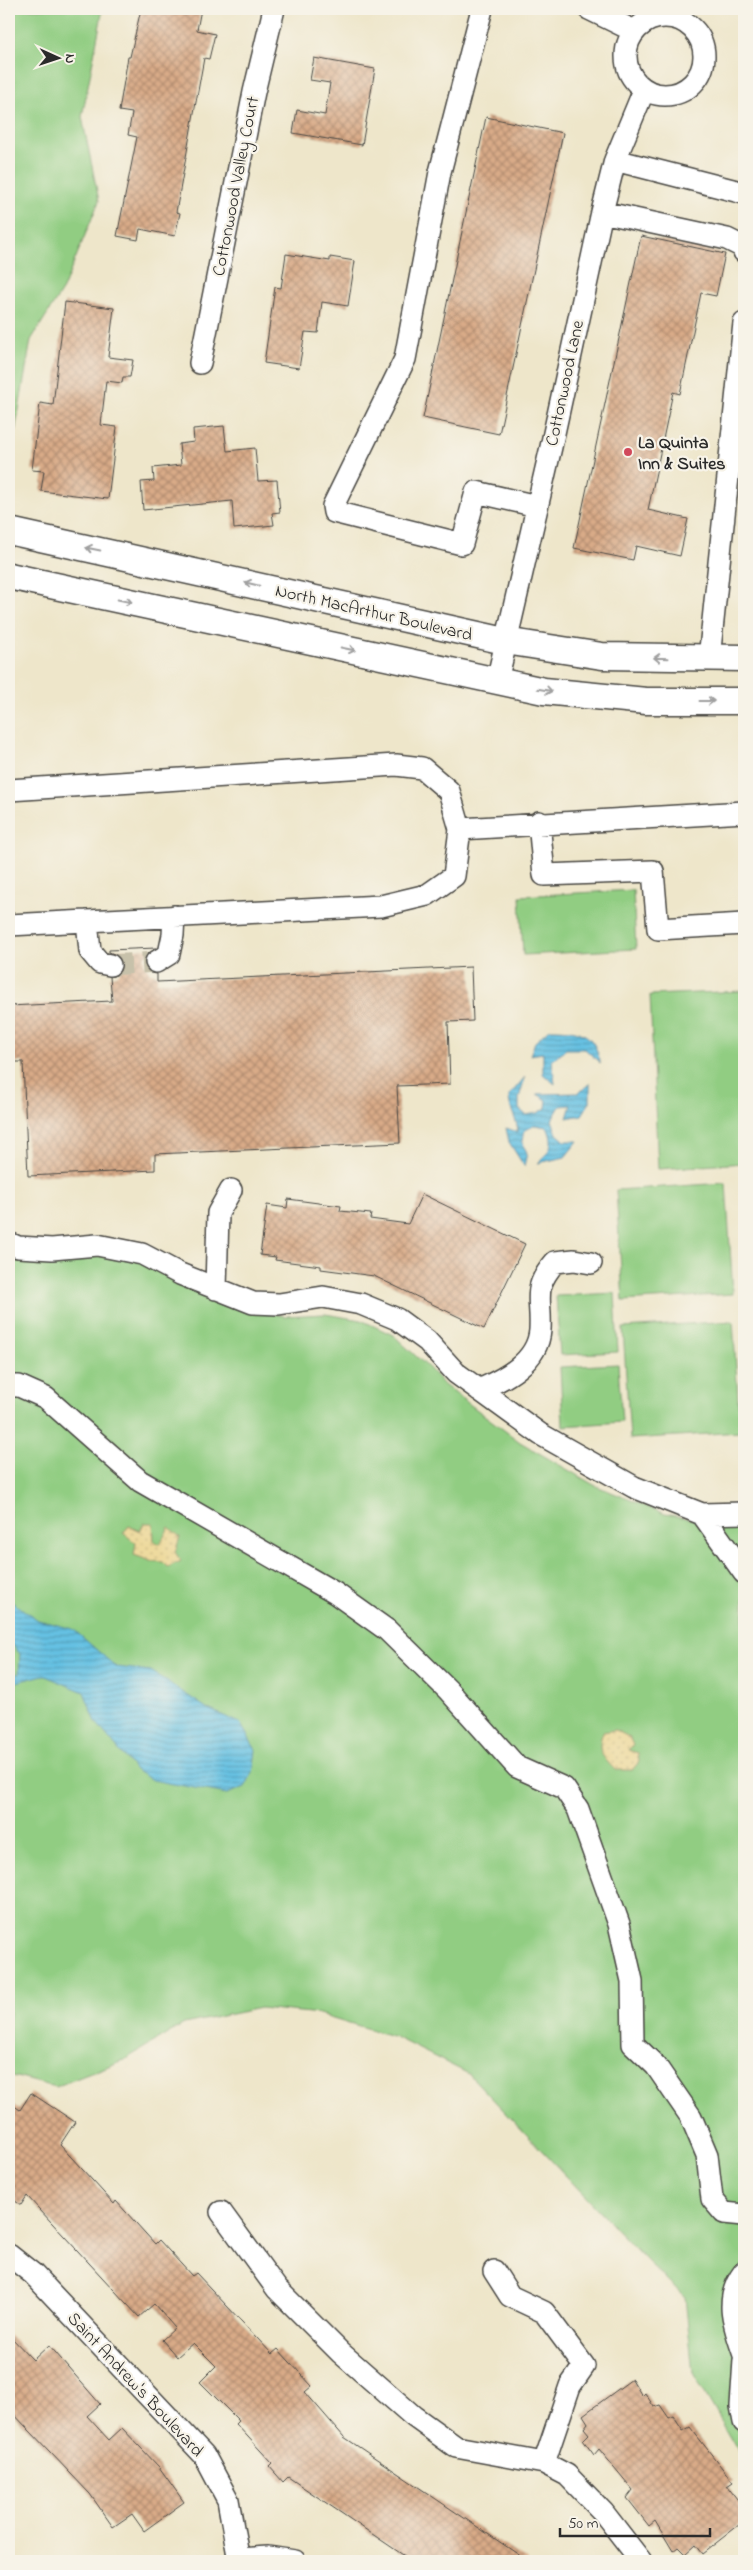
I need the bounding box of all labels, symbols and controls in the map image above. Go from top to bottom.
north arrow [32,32,82,82]
text: N [59,53,80,64]
street label: Cottonwood Valley Court [207,94,267,278]
street label: Cottonwood Lane [540,317,592,449]
place label: La Quinta Inn & Suites [638,431,726,478]
marker: La Quinta Inn & Suites [622,446,634,458]
one-way arrow [86,544,102,553]
one-way arrow [245,579,261,588]
street label: North MacArthur Boulevard [272,579,475,649]
one-way arrow [116,597,132,606]
one-way arrow [339,645,355,654]
one-way arrow [653,653,669,663]
one-way arrow [536,686,552,696]
one-way arrow [698,696,714,706]
street label: Saint Andrew's Boulevard [60,2307,209,2464]
scale bar [560,2505,710,2537]
text: 50 m [568,2513,599,2535]

